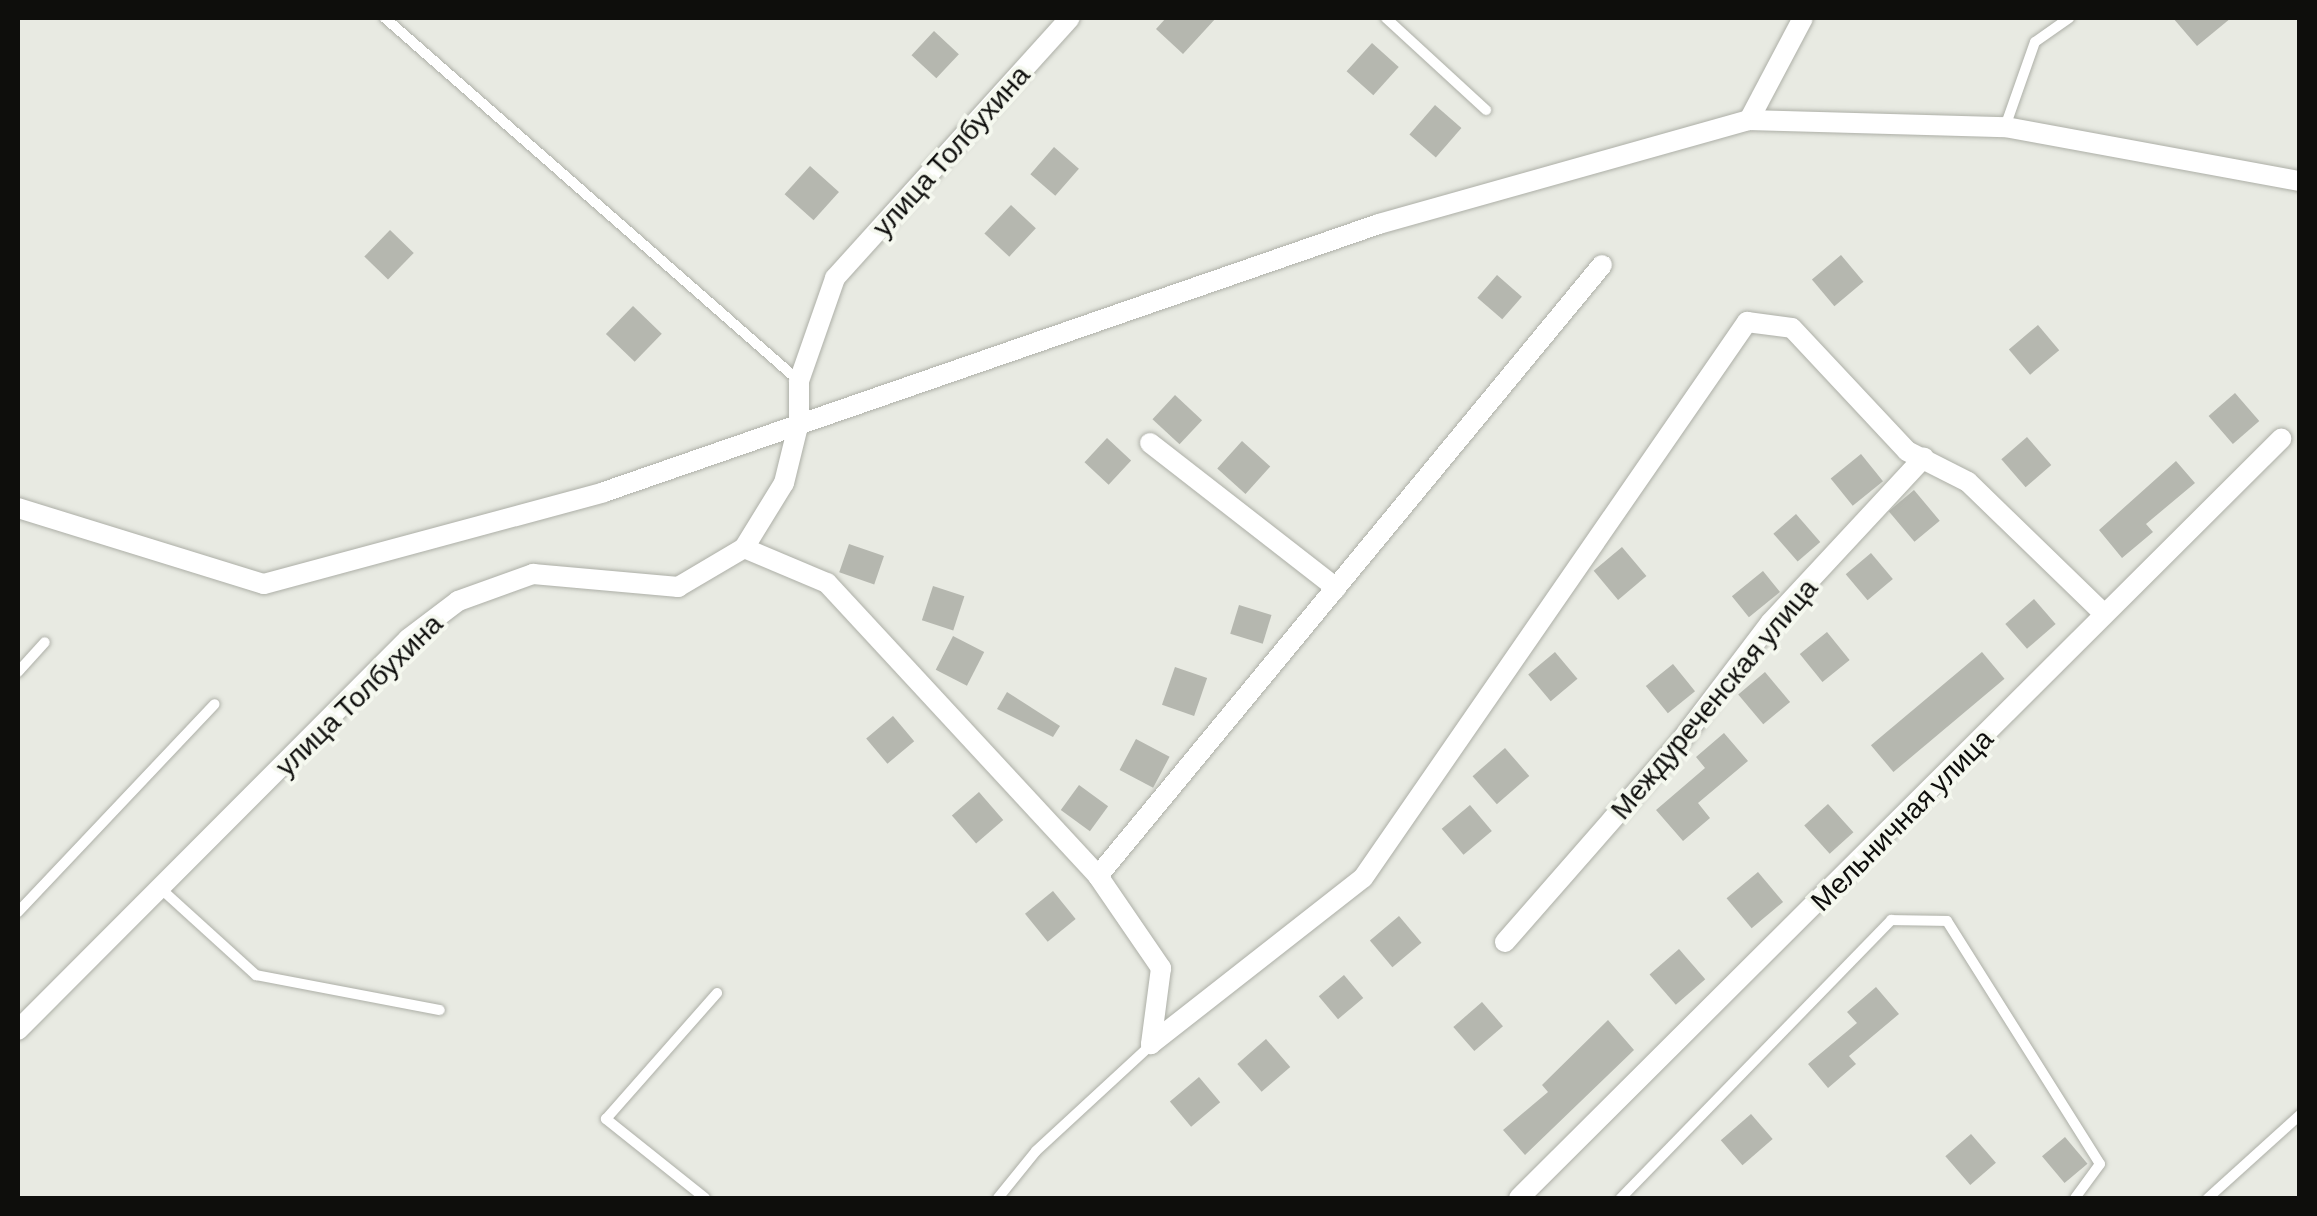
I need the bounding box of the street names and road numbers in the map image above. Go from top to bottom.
street label: улица Толбухина [864,57,1036,243]
street label: Междуреченская улица [1603,571,1823,825]
street label: улица Толбухина [268,606,448,782]
street label: Мельничная улица [1803,721,1999,917]

